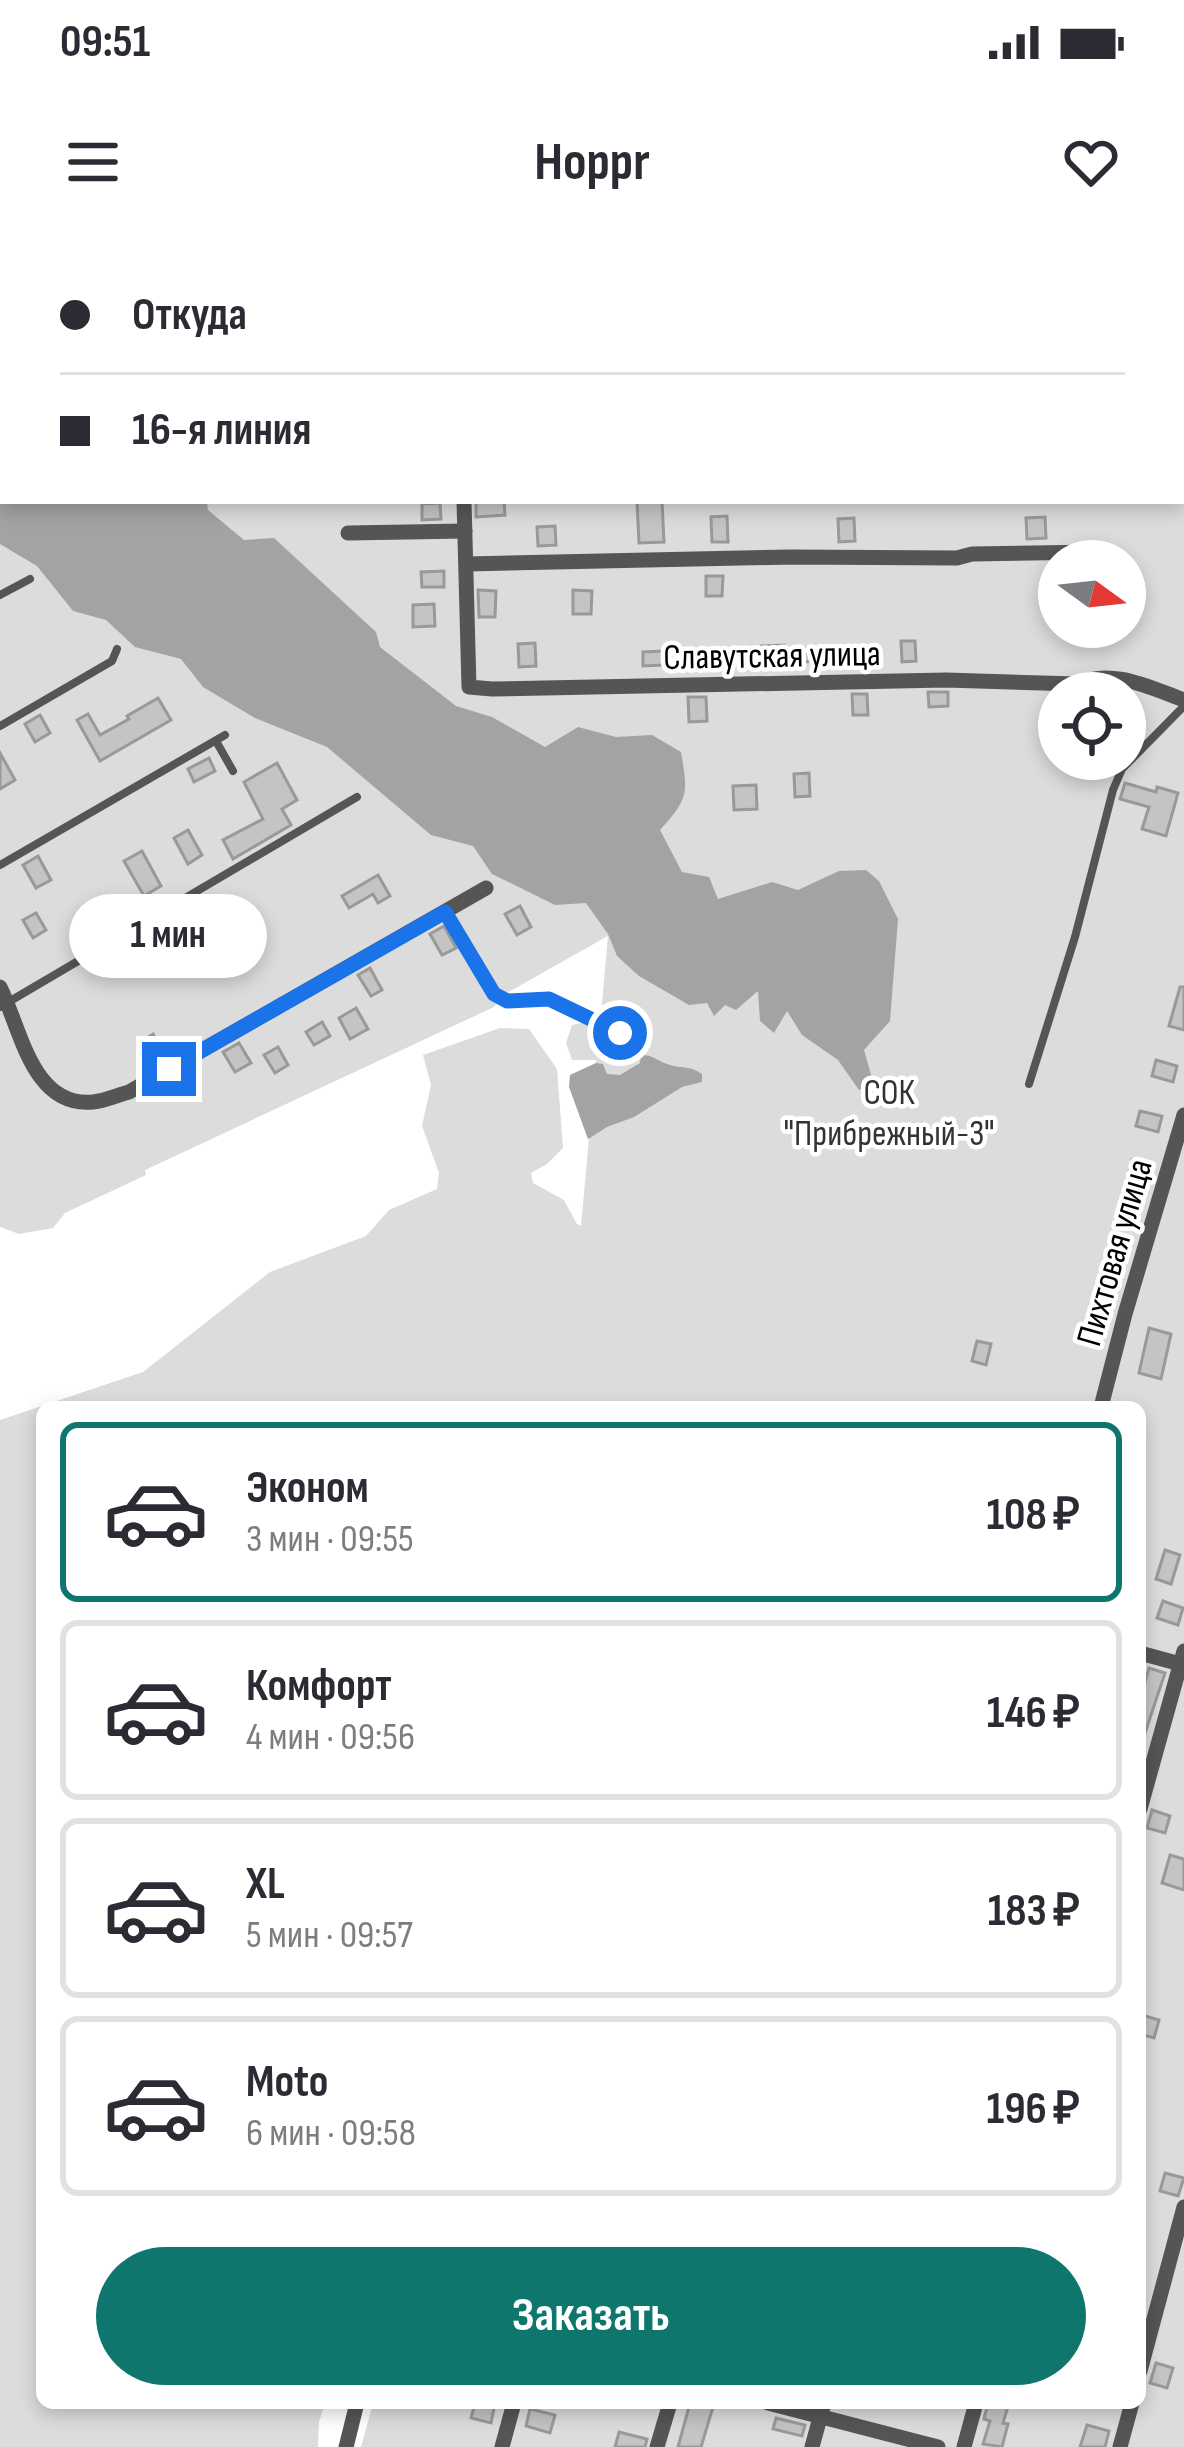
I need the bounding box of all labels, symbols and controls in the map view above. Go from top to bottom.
text: 09:51 [60,15,150,70]
icon: menu [60,129,126,195]
icon: heart [1058,129,1124,195]
text: Hoppr [534,130,650,195]
text: Откуда [132,288,247,343]
text: 16-я линия [132,403,311,458]
north arrow [1038,540,1146,648]
map controls [1038,540,1146,780]
street label: Славутская улица [663,633,881,680]
button: locate [1038,672,1146,780]
callout: 1 мин [70,895,268,979]
text: 1 мин [130,912,206,959]
route start [593,1006,647,1060]
route end [142,1042,196,1096]
park label: СОК "Прибрежный-3" [783,1072,995,1156]
street label: Пихтовая улица [1068,1154,1163,1351]
icon: car [102,1458,210,1566]
text: Эконом [246,1461,369,1516]
text: 108 ₽ [986,1488,1080,1543]
text: 3 мин · 09:55 [246,1516,414,1563]
icon: car [102,1656,210,1764]
text: Комфорт [246,1659,392,1714]
text: 146 ₽ [987,1686,1080,1741]
text: 4 мин · 09:56 [246,1714,415,1761]
icon: car [102,1854,210,1962]
text: XL [246,1857,285,1912]
text: 183 ₽ [988,1884,1080,1939]
text: 5 мин · 09:57 [246,1912,413,1959]
icon: car [102,2052,210,2160]
text: Moto [246,2055,328,2110]
text: 196 ₽ [987,2082,1080,2137]
text: 6 мин · 09:58 [246,2110,416,2157]
button: Заказать [96,2247,1086,2385]

